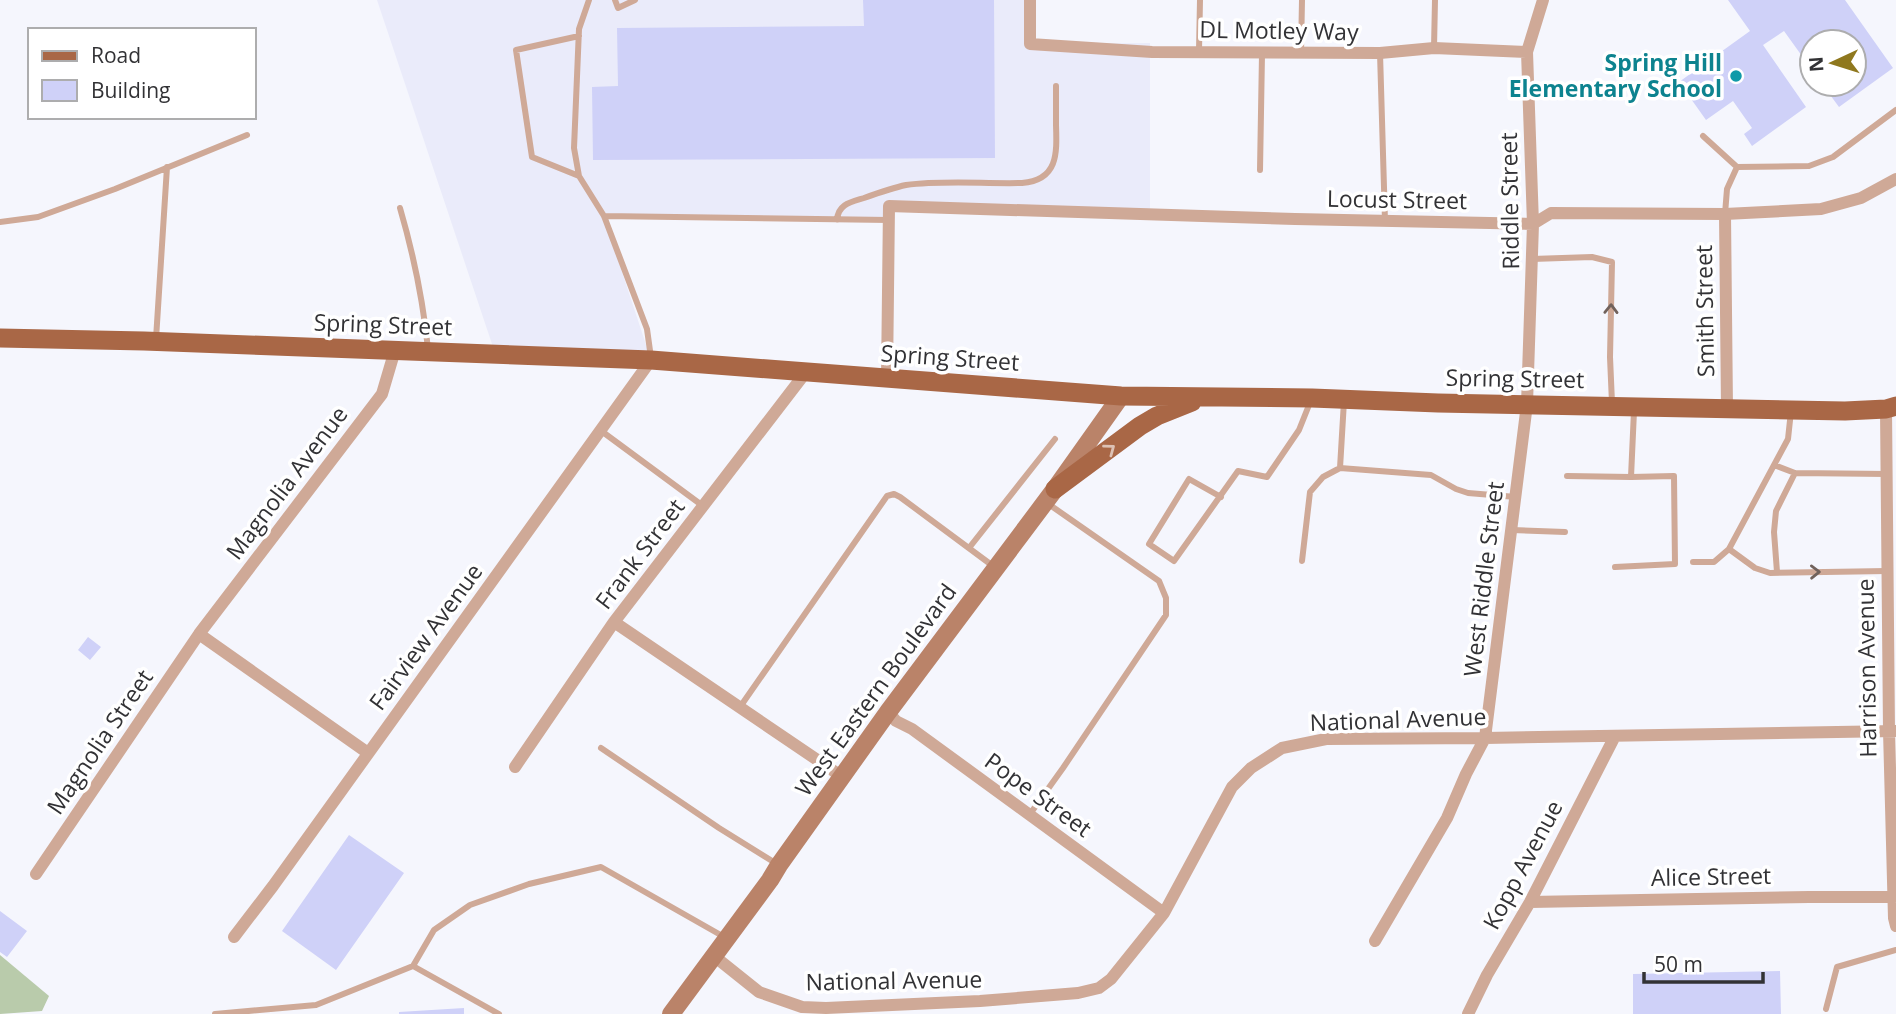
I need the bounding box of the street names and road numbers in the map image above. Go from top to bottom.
street label: DL Motley Way [1199,13,1359,47]
street label: Riddle Street [1492,132,1526,270]
street label: Locust Street [1327,182,1467,216]
street label: Smith Street [1687,245,1721,377]
street label: Spring Street [313,306,453,342]
street label: Spring Street [880,336,1020,378]
street label: Spring Street [1445,361,1585,395]
street label: Magnolia Avenue [218,399,354,566]
street label: West Riddle Street [1455,479,1511,678]
street label: Frank Street [587,492,691,615]
street label: Fairview Avenue [361,557,489,716]
street label: West Eastern Boulevard [787,577,963,802]
street label: Harrison Avenue [1848,578,1884,758]
street label: Magnolia Street [39,663,160,820]
street label: National Avenue [1309,700,1487,738]
street label: Pope Street [979,745,1099,844]
street label: Kopp Avenue [1475,794,1570,935]
street label: Alice Street [1651,859,1771,893]
street label: National Avenue [805,962,983,998]

